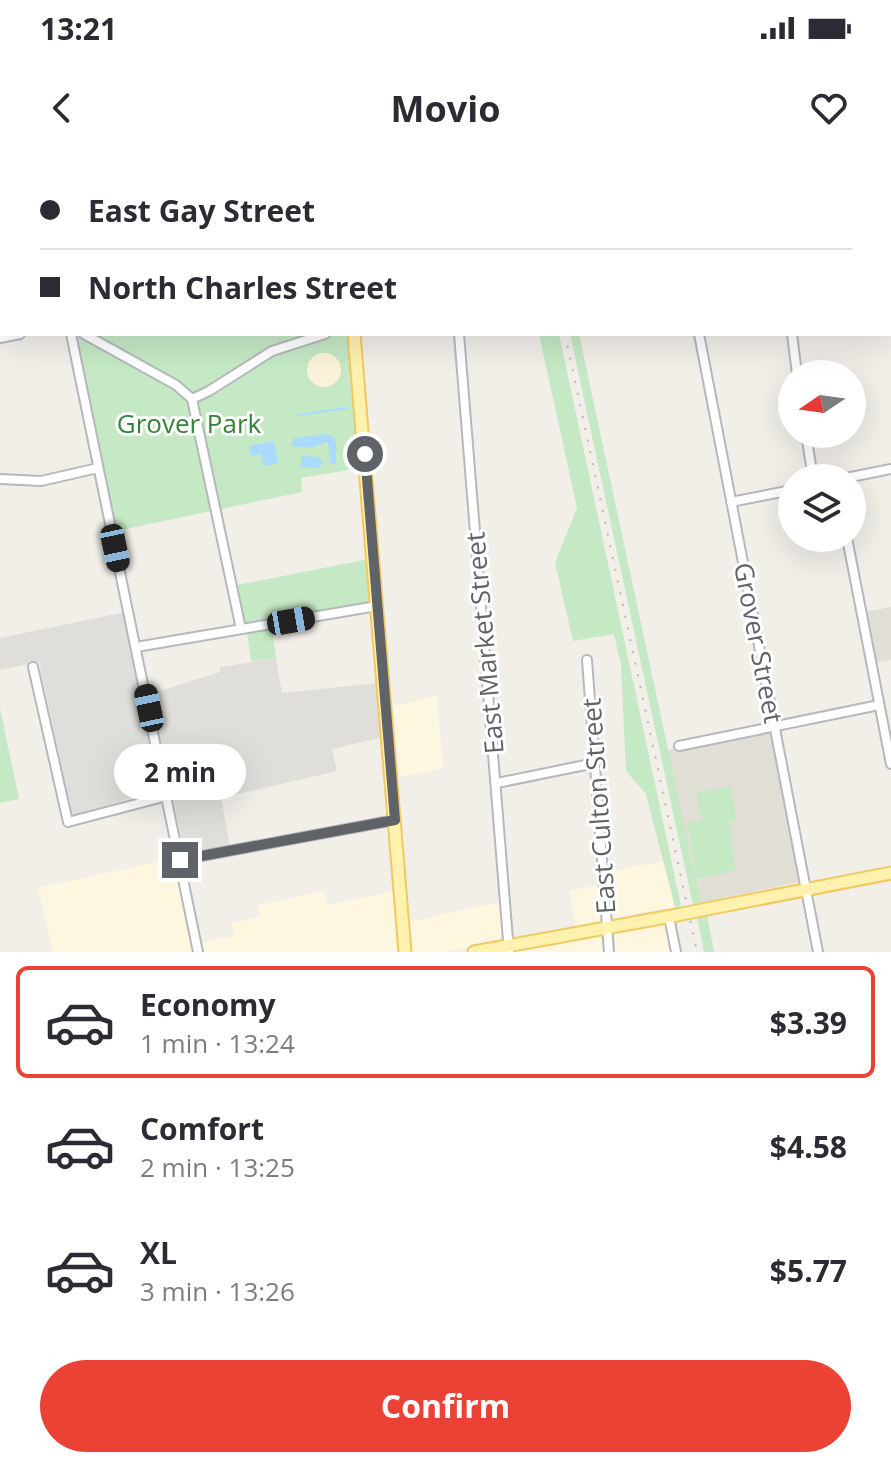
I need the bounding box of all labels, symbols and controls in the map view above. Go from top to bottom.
text: 13:21 [40,8,117,49]
text: Movio [391,84,501,133]
icon: back [40,86,84,130]
icon: heart [807,86,851,130]
text: East Gay Street [88,190,315,231]
text: North Charles Street [88,267,397,308]
north arrow [778,360,866,448]
map controls [778,360,866,552]
park label: Grover Park [117,405,262,441]
route start [347,436,383,472]
button: layers [778,464,866,552]
car [98,522,132,574]
street label: East Market Street [456,531,512,756]
street label: Grover Street [726,559,792,726]
car [265,605,317,637]
car [132,682,166,734]
street label: East Culton Street [572,697,624,915]
callout: 2 min [114,744,246,800]
text: 2 min [144,754,216,790]
route end [162,842,198,878]
text: Economy [140,984,276,1025]
icon: car [44,986,116,1058]
text: $3.39 [770,1002,847,1043]
text: 1 min · 13:24 [140,1025,295,1061]
text: Comfort [140,1108,264,1149]
icon: car [44,1110,116,1182]
text: $4.58 [770,1126,847,1167]
text: 2 min · 13:25 [140,1149,295,1185]
text: XL [140,1232,177,1273]
icon: car [44,1234,116,1306]
text: $5.77 [770,1250,847,1291]
text: 3 min · 13:26 [140,1273,295,1309]
button: Confirm [40,1360,851,1452]

